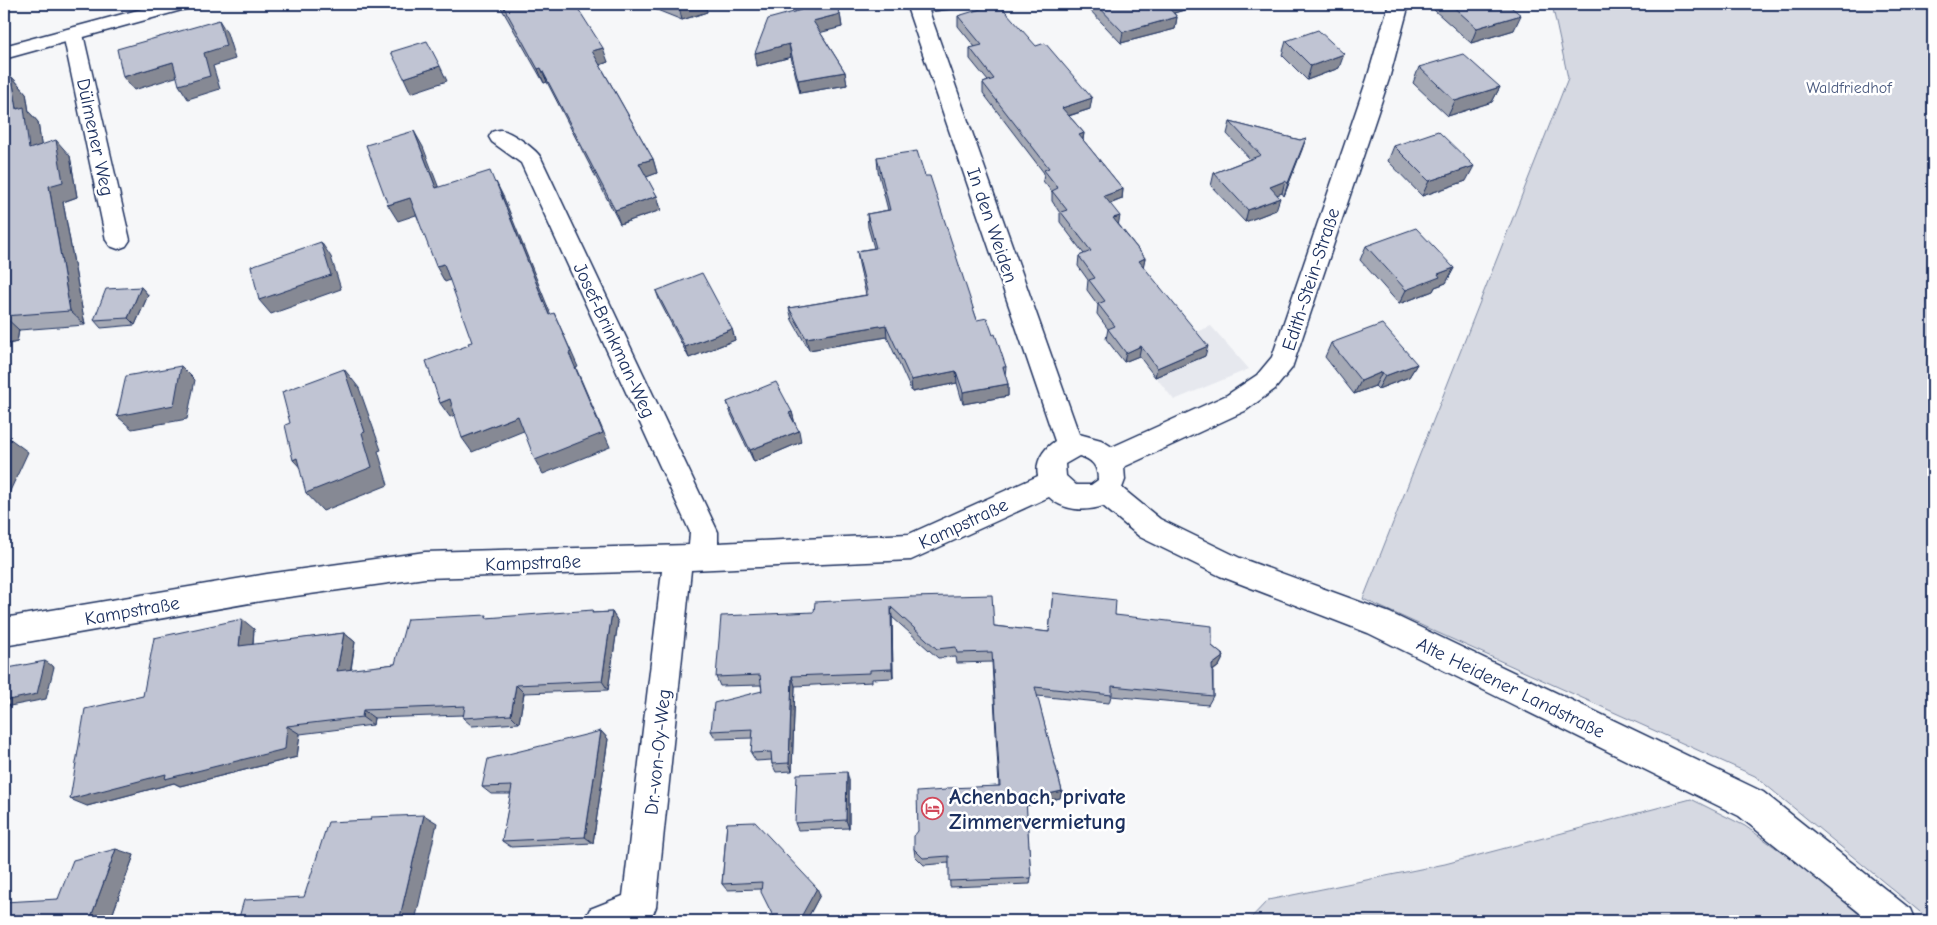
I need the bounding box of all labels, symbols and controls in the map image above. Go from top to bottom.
street label: Dülmener Weg [72,76,118,198]
park label: Waldfriedhof [1806,79,1893,97]
street label: In den Weiden [962,165,1022,286]
street label: Edith-Stein-Straße [1277,205,1344,354]
street label: Josef-Brinkman-Weg [568,259,660,422]
street label: Kampstraße [915,494,1012,554]
street label: Kampstraße [485,550,581,576]
street label: Kampstraße [83,592,181,630]
street label: Alte Heidener Landstraße [1413,633,1608,743]
street label: Dr.-von-Oy-Weg [640,688,676,816]
place label: Achenbach, private Zimmervermietung [949,784,1127,835]
hotel icon: Achenbach, private Zimmervermietung [921,797,945,821]

